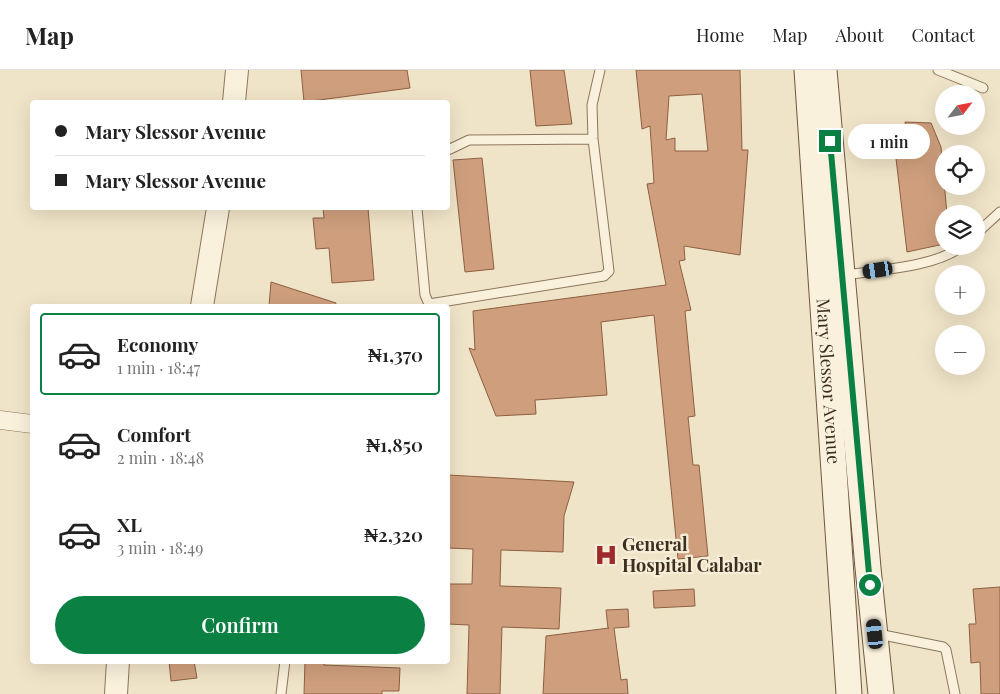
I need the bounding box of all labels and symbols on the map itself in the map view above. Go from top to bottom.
north arrow [935,85,985,135]
callout: 1 min [848,124,930,158]
route end [819,130,841,152]
car [862,260,893,280]
street label: Mary Slessor Avenue [811,297,847,465]
place label: General Hospital Calabar [622,532,762,577]
hospital icon: General Hospital Calabar [593,542,619,568]
route start [859,574,881,596]
car [865,618,884,650]

